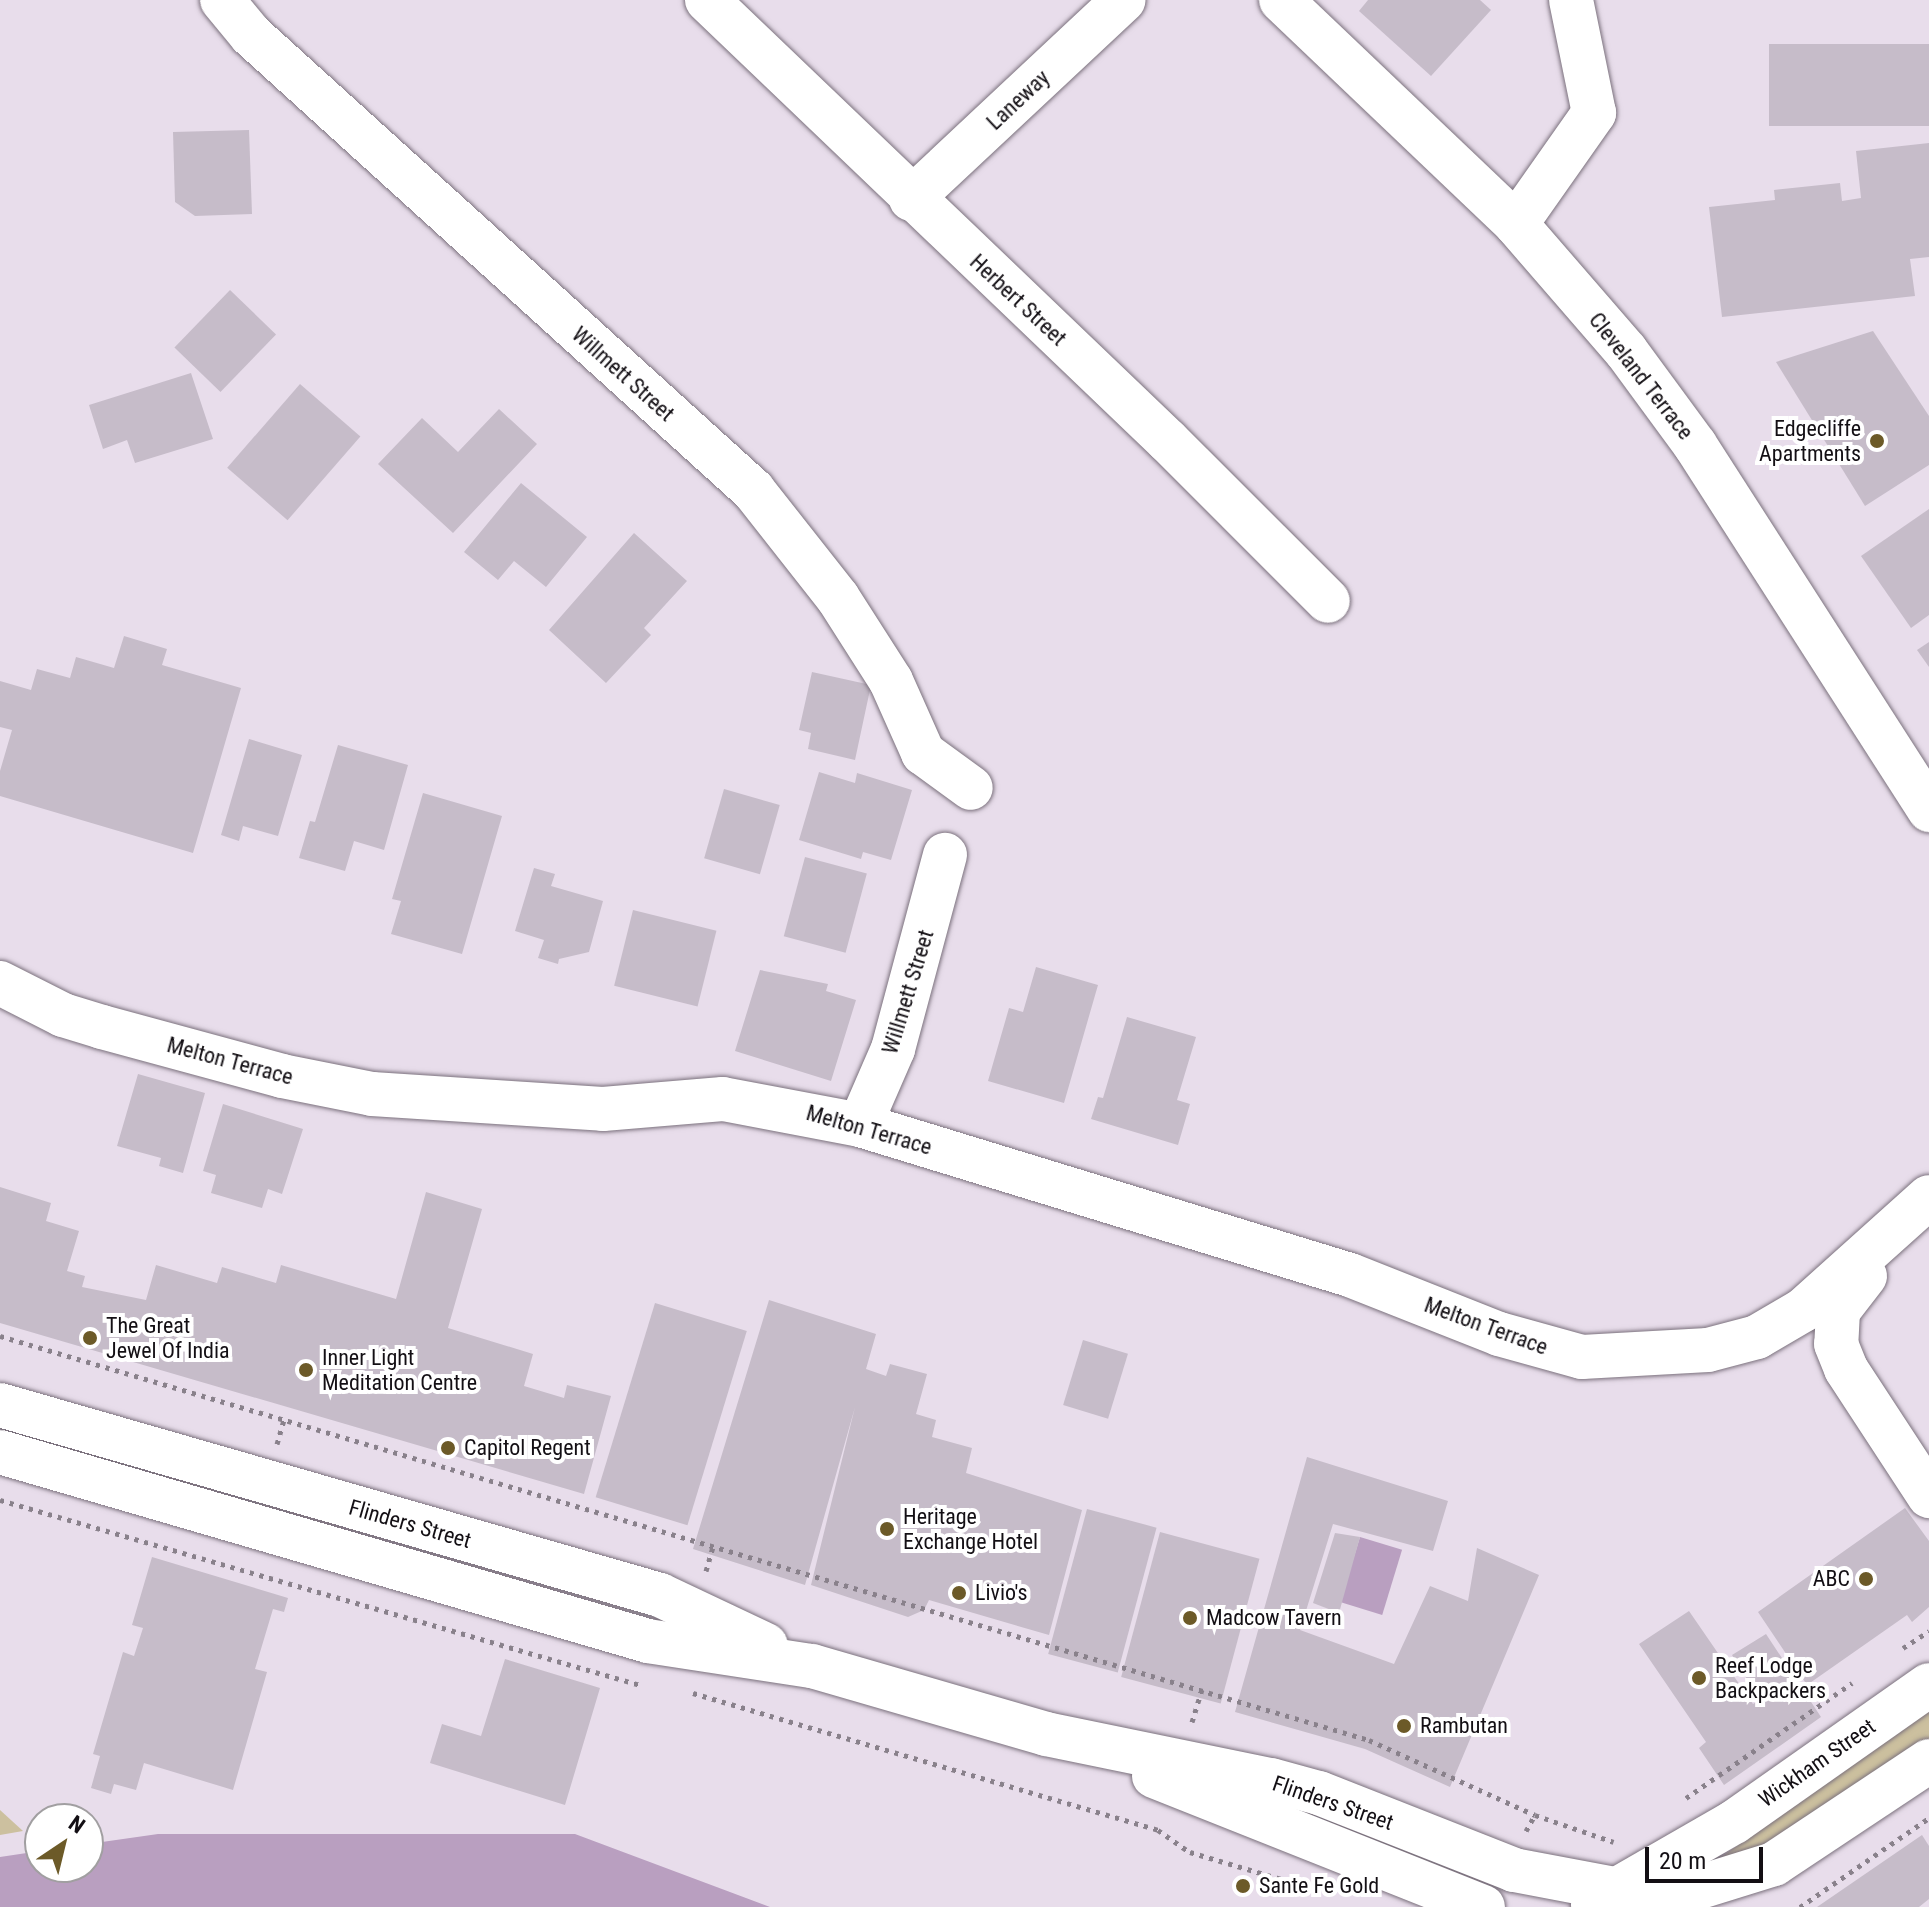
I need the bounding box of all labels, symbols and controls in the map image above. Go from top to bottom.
street label: Laneway [981,64,1055,136]
street label: Herbert Street [964,249,1072,351]
street label: Cleveland Terrace [1583,307,1699,445]
street label: Willmett Street [566,321,680,427]
place label: Edgecliffe Apartments [1759,415,1861,466]
marker: Edgecliffe Apartments [1868,432,1886,450]
street label: Willmett Street [877,927,939,1057]
street label: Melton Terrace [164,1031,296,1091]
street label: Melton Terrace [803,1099,935,1161]
street label: Melton Terrace [1421,1291,1551,1361]
place label: The Great Jewel Of India [106,1312,230,1364]
marker: The Great Jewel Of India [81,1329,99,1347]
place label: Inner Light Meditation Centre [322,1344,477,1396]
marker: Inner Light Meditation Centre [297,1361,315,1379]
place label: Capitol Regent [464,1435,591,1461]
marker: Capitol Regent [439,1439,457,1457]
street label: Flinders Street [346,1494,474,1554]
place label: Heritage Exchange Hotel [903,1503,1038,1554]
marker: Heritage Exchange Hotel [878,1520,896,1538]
place label: ABC [1813,1566,1850,1592]
marker: ABC [1857,1570,1875,1588]
place label: Livio's [975,1580,1028,1606]
marker: Livio's [950,1584,968,1602]
place label: Madcow Tavern [1206,1605,1342,1631]
marker: Madcow Tavern [1181,1609,1199,1627]
place label: Reef Lodge Backpackers [1715,1652,1826,1704]
marker: Reef Lodge Backpackers [1690,1669,1708,1687]
place label: Rambutan [1420,1713,1508,1739]
street label: Wickham Street [1754,1713,1880,1813]
marker: Rambutan [1395,1717,1413,1735]
street label: Flinders Street [1269,1770,1397,1836]
north arrow [24,1803,104,1883]
text: N [64,1810,90,1839]
scale bar [1649,1831,1767,1881]
text: 20 m [1659,1847,1706,1875]
place label: Sante Fe Gold [1259,1873,1379,1899]
marker: Sante Fe Gold [1234,1877,1252,1895]

